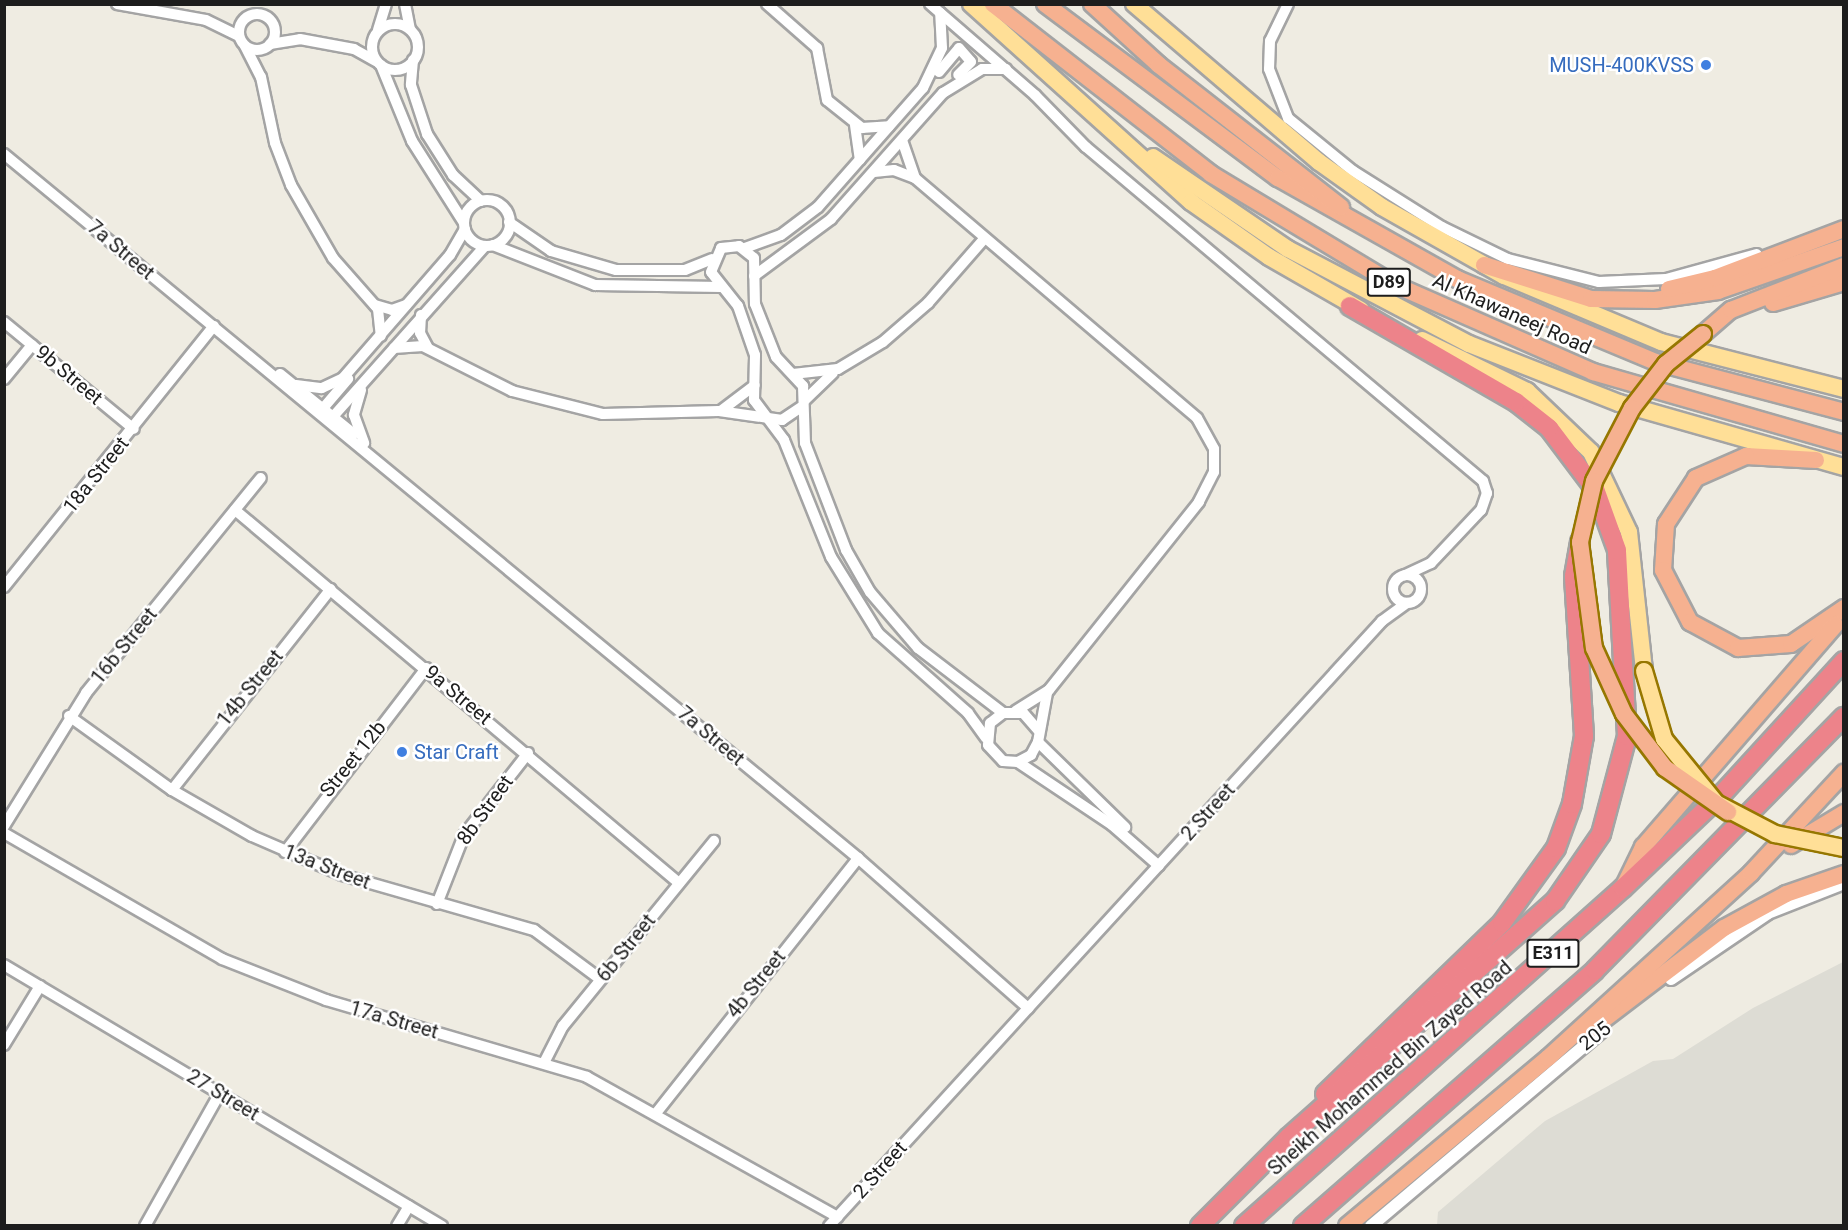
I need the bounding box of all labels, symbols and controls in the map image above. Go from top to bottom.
place label: MUSH-400KVSS [1549,53,1694,77]
marker: MUSH-400KVSS [1699,58,1713,72]
street label: 7a Street [83,215,159,285]
road number: D89 [1366,267,1412,297]
street label: Al Khawaneej Road [1429,268,1595,360]
street label: 9b Street [31,340,107,410]
street label: 18a Street [58,432,134,518]
street label: 16b Street [86,603,162,689]
street label: 14b Street [212,645,288,731]
street label: 9a Street [420,660,496,730]
street label: 7a Street [673,701,749,771]
street label: Street 12b [315,716,391,802]
place label: Star Craft [414,740,499,764]
marker: Star Craft [395,745,409,759]
street label: 8b Street [452,771,518,849]
street label: 2 Street [1176,778,1240,846]
street label: 13a Street [280,839,374,895]
street label: 6b Street [591,909,661,987]
road number: E311 [1526,938,1580,968]
street label: 4b Street [721,945,791,1023]
street label: Sheikh Mohammed Bin Zayed Road [1263,956,1517,1180]
street label: 17a Street [347,996,441,1044]
street label: 205 [1574,1016,1616,1056]
street label: 27 Street [182,1064,264,1126]
street label: 2 Street [848,1136,912,1204]

